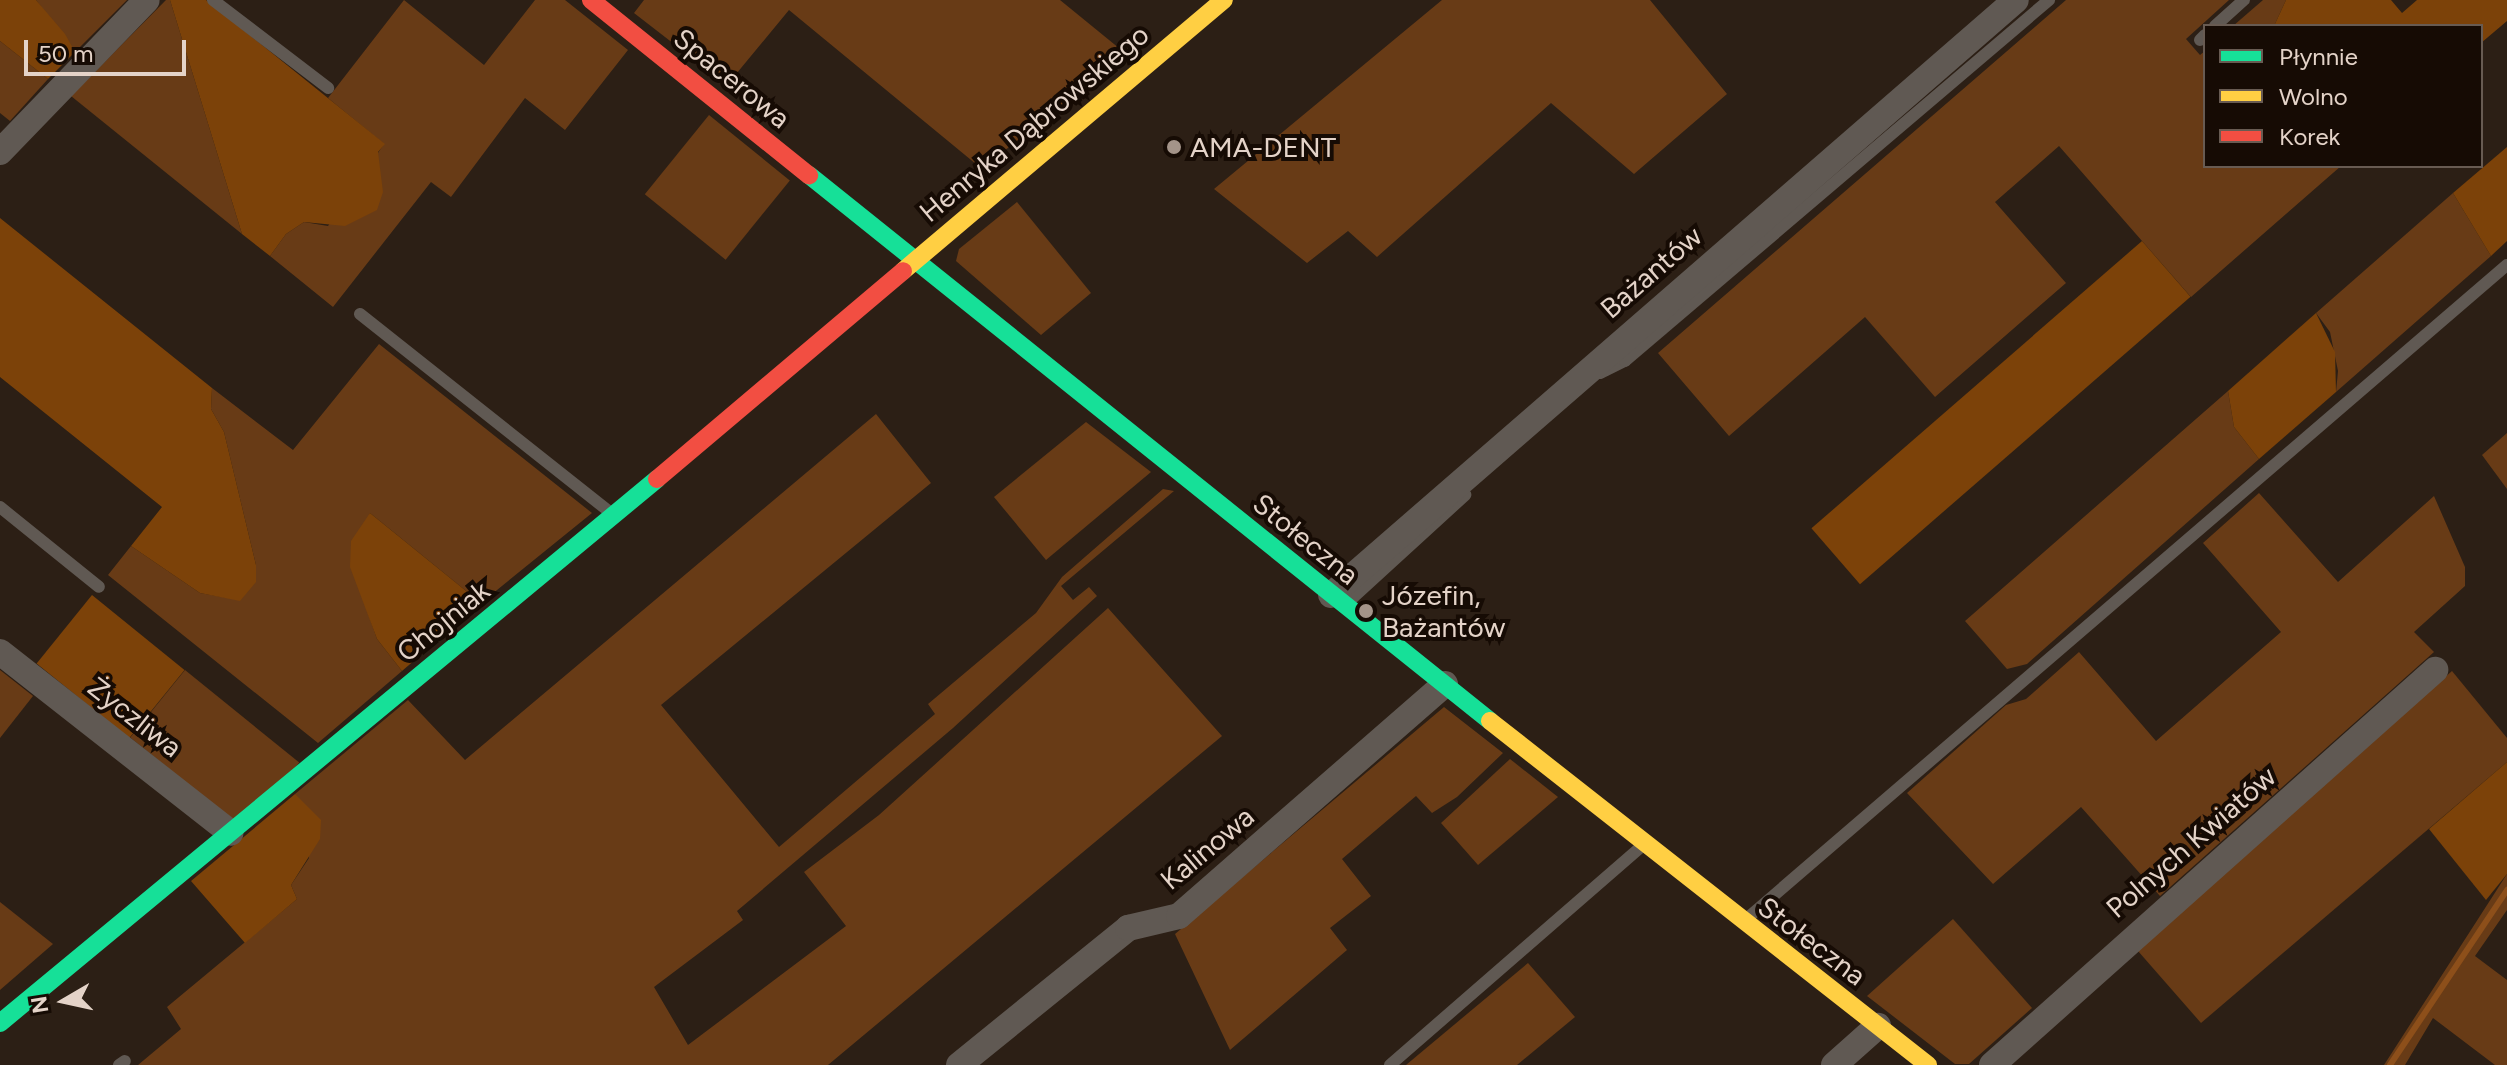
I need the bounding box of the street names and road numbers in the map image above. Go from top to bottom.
street label: Henryka Dąbrowskiego [913,17,1155,229]
street label: Spacerowa [667,21,797,135]
street label: Bażantów [1593,219,1709,325]
street label: Stołeczna [1246,486,1366,592]
street label: Chojniak [390,573,496,669]
street label: Życzliwa [81,670,189,764]
street label: Polnych Kwiatów [2099,759,2283,925]
street label: Kalinowa [1154,799,1260,897]
street label: Stołeczna [1752,890,1872,992]

